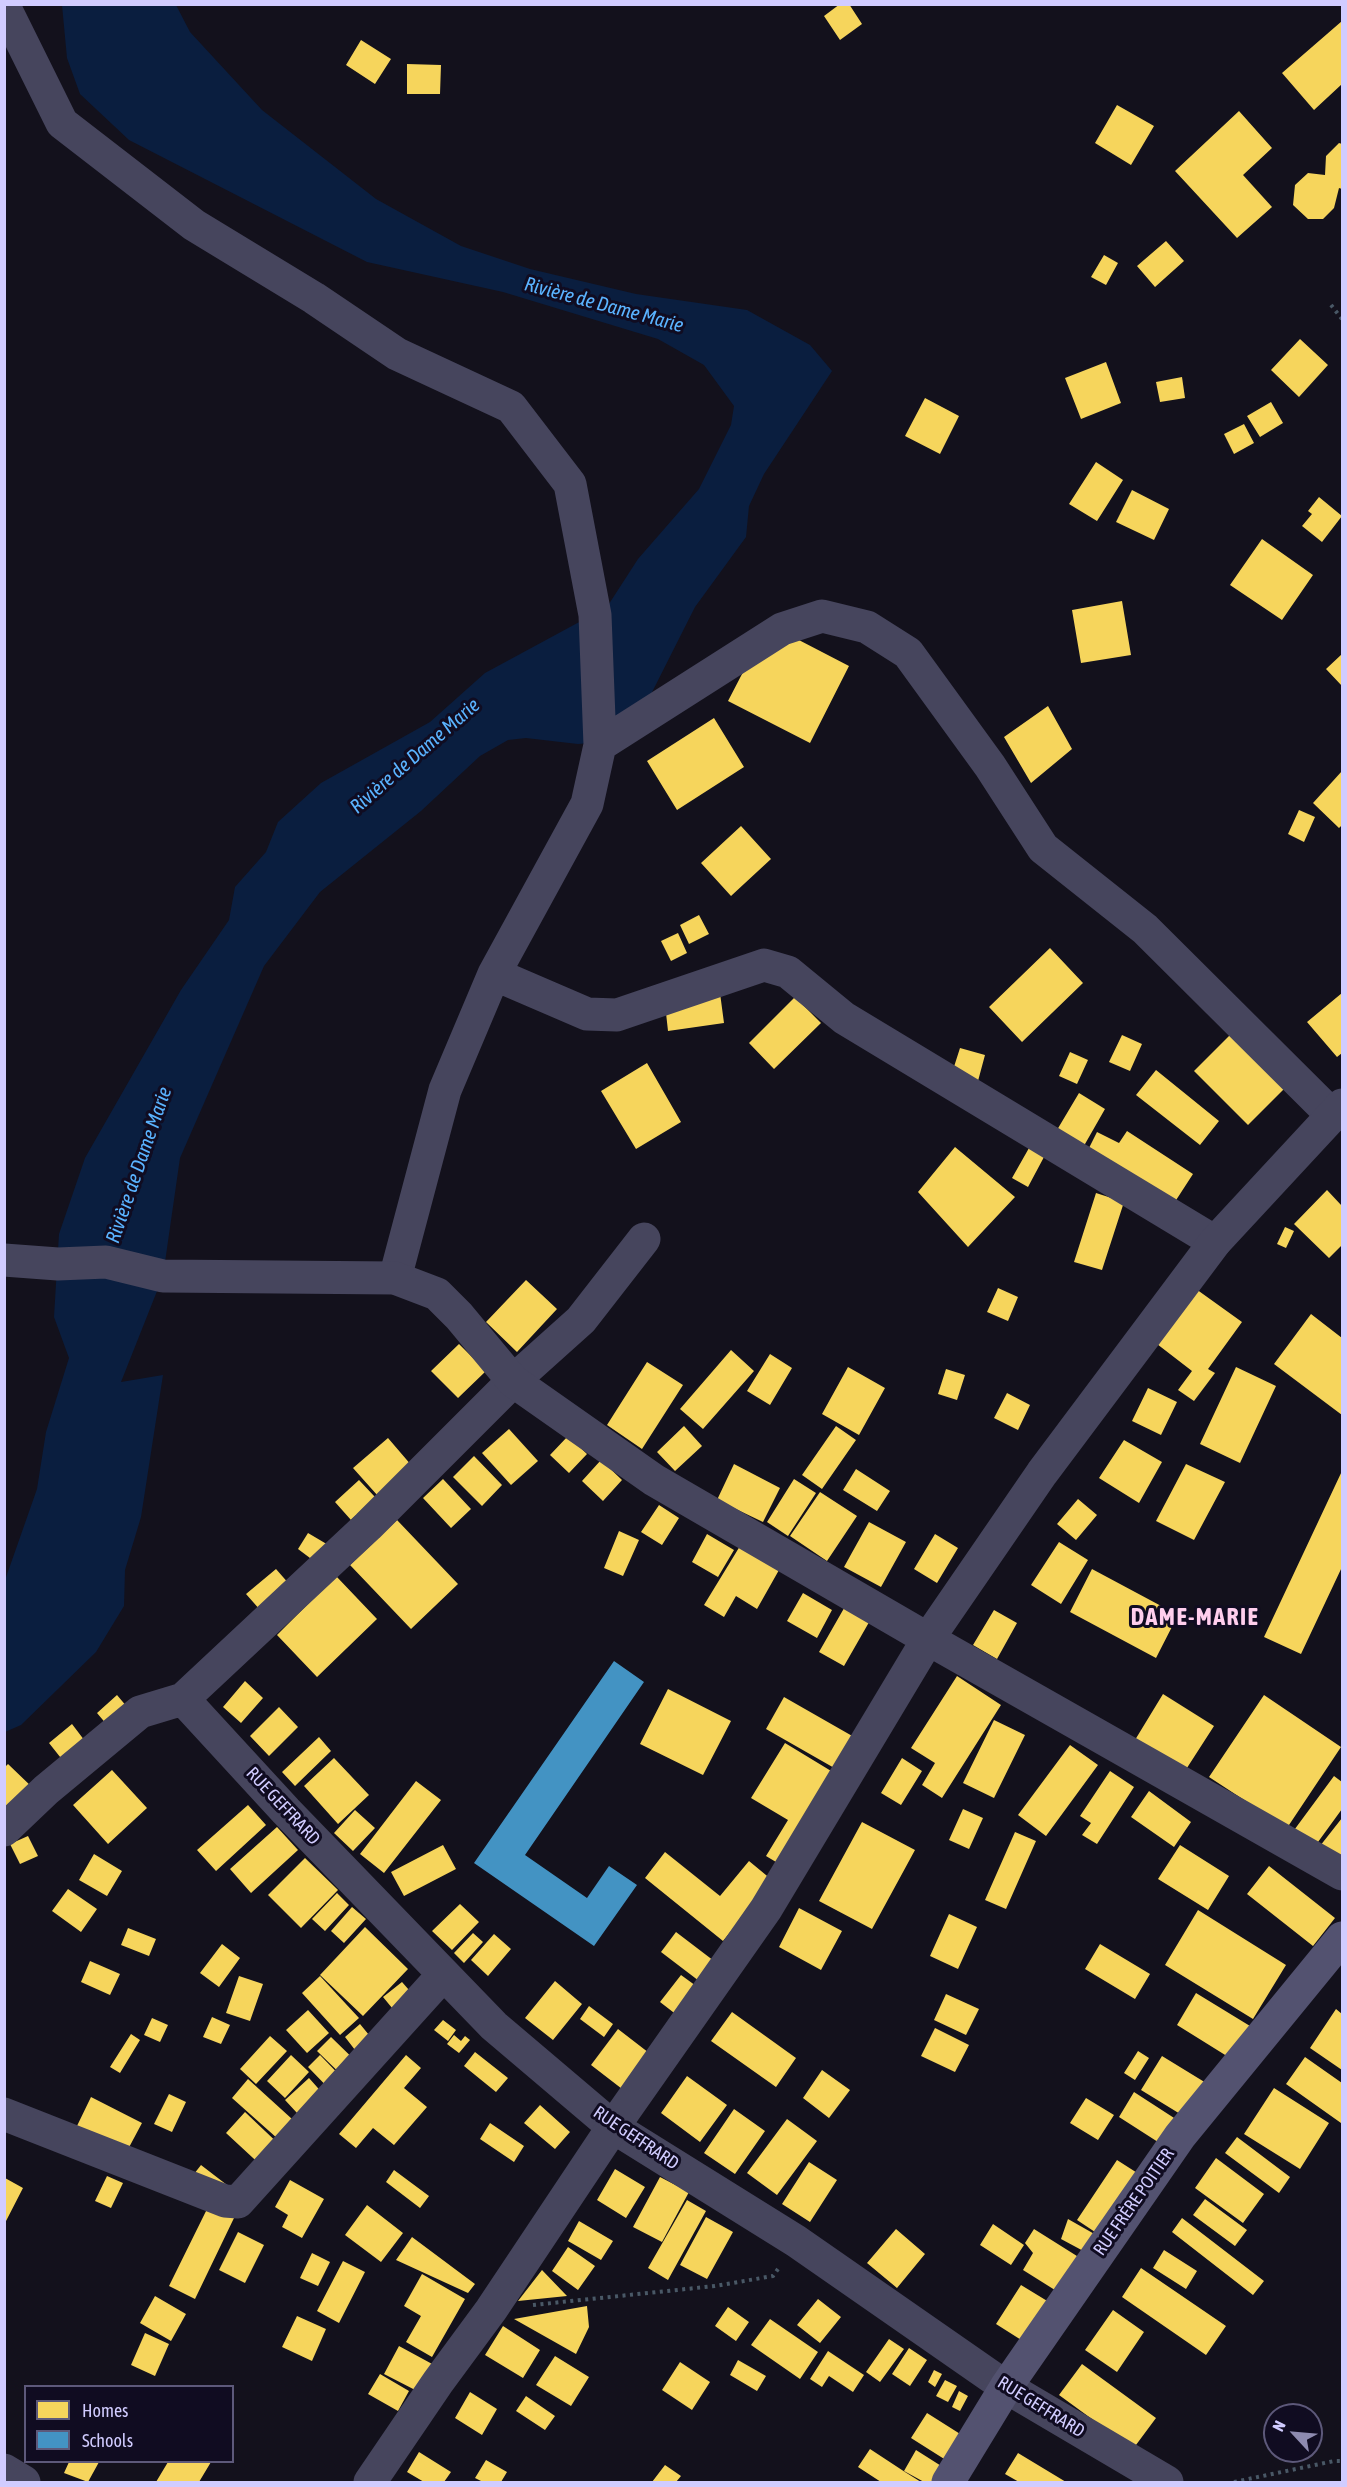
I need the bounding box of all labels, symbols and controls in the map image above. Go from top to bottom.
water label: Rivière de Dame Marie [522,272,686,338]
water label: Rivière de Dame Marie [345,693,485,819]
water label: Rivière de Dame Marie [101,1084,177,1246]
district label: DAME-MARIE [1131,1603,1259,1631]
street label: RUE GEFFRARD [242,1763,324,1849]
street label: RUE GEFFRARD [589,2102,683,2174]
street label: RUE FRÈRE POITIER [1089,2144,1179,2260]
street label: RUE GEFFRARD [994,2372,1088,2442]
legend [24,2385,234,2463]
text: Homes [82,2400,128,2421]
north arrow [1263,2403,1323,2463]
text: N [1268,2418,1289,2434]
text: Schools [82,2430,133,2451]

